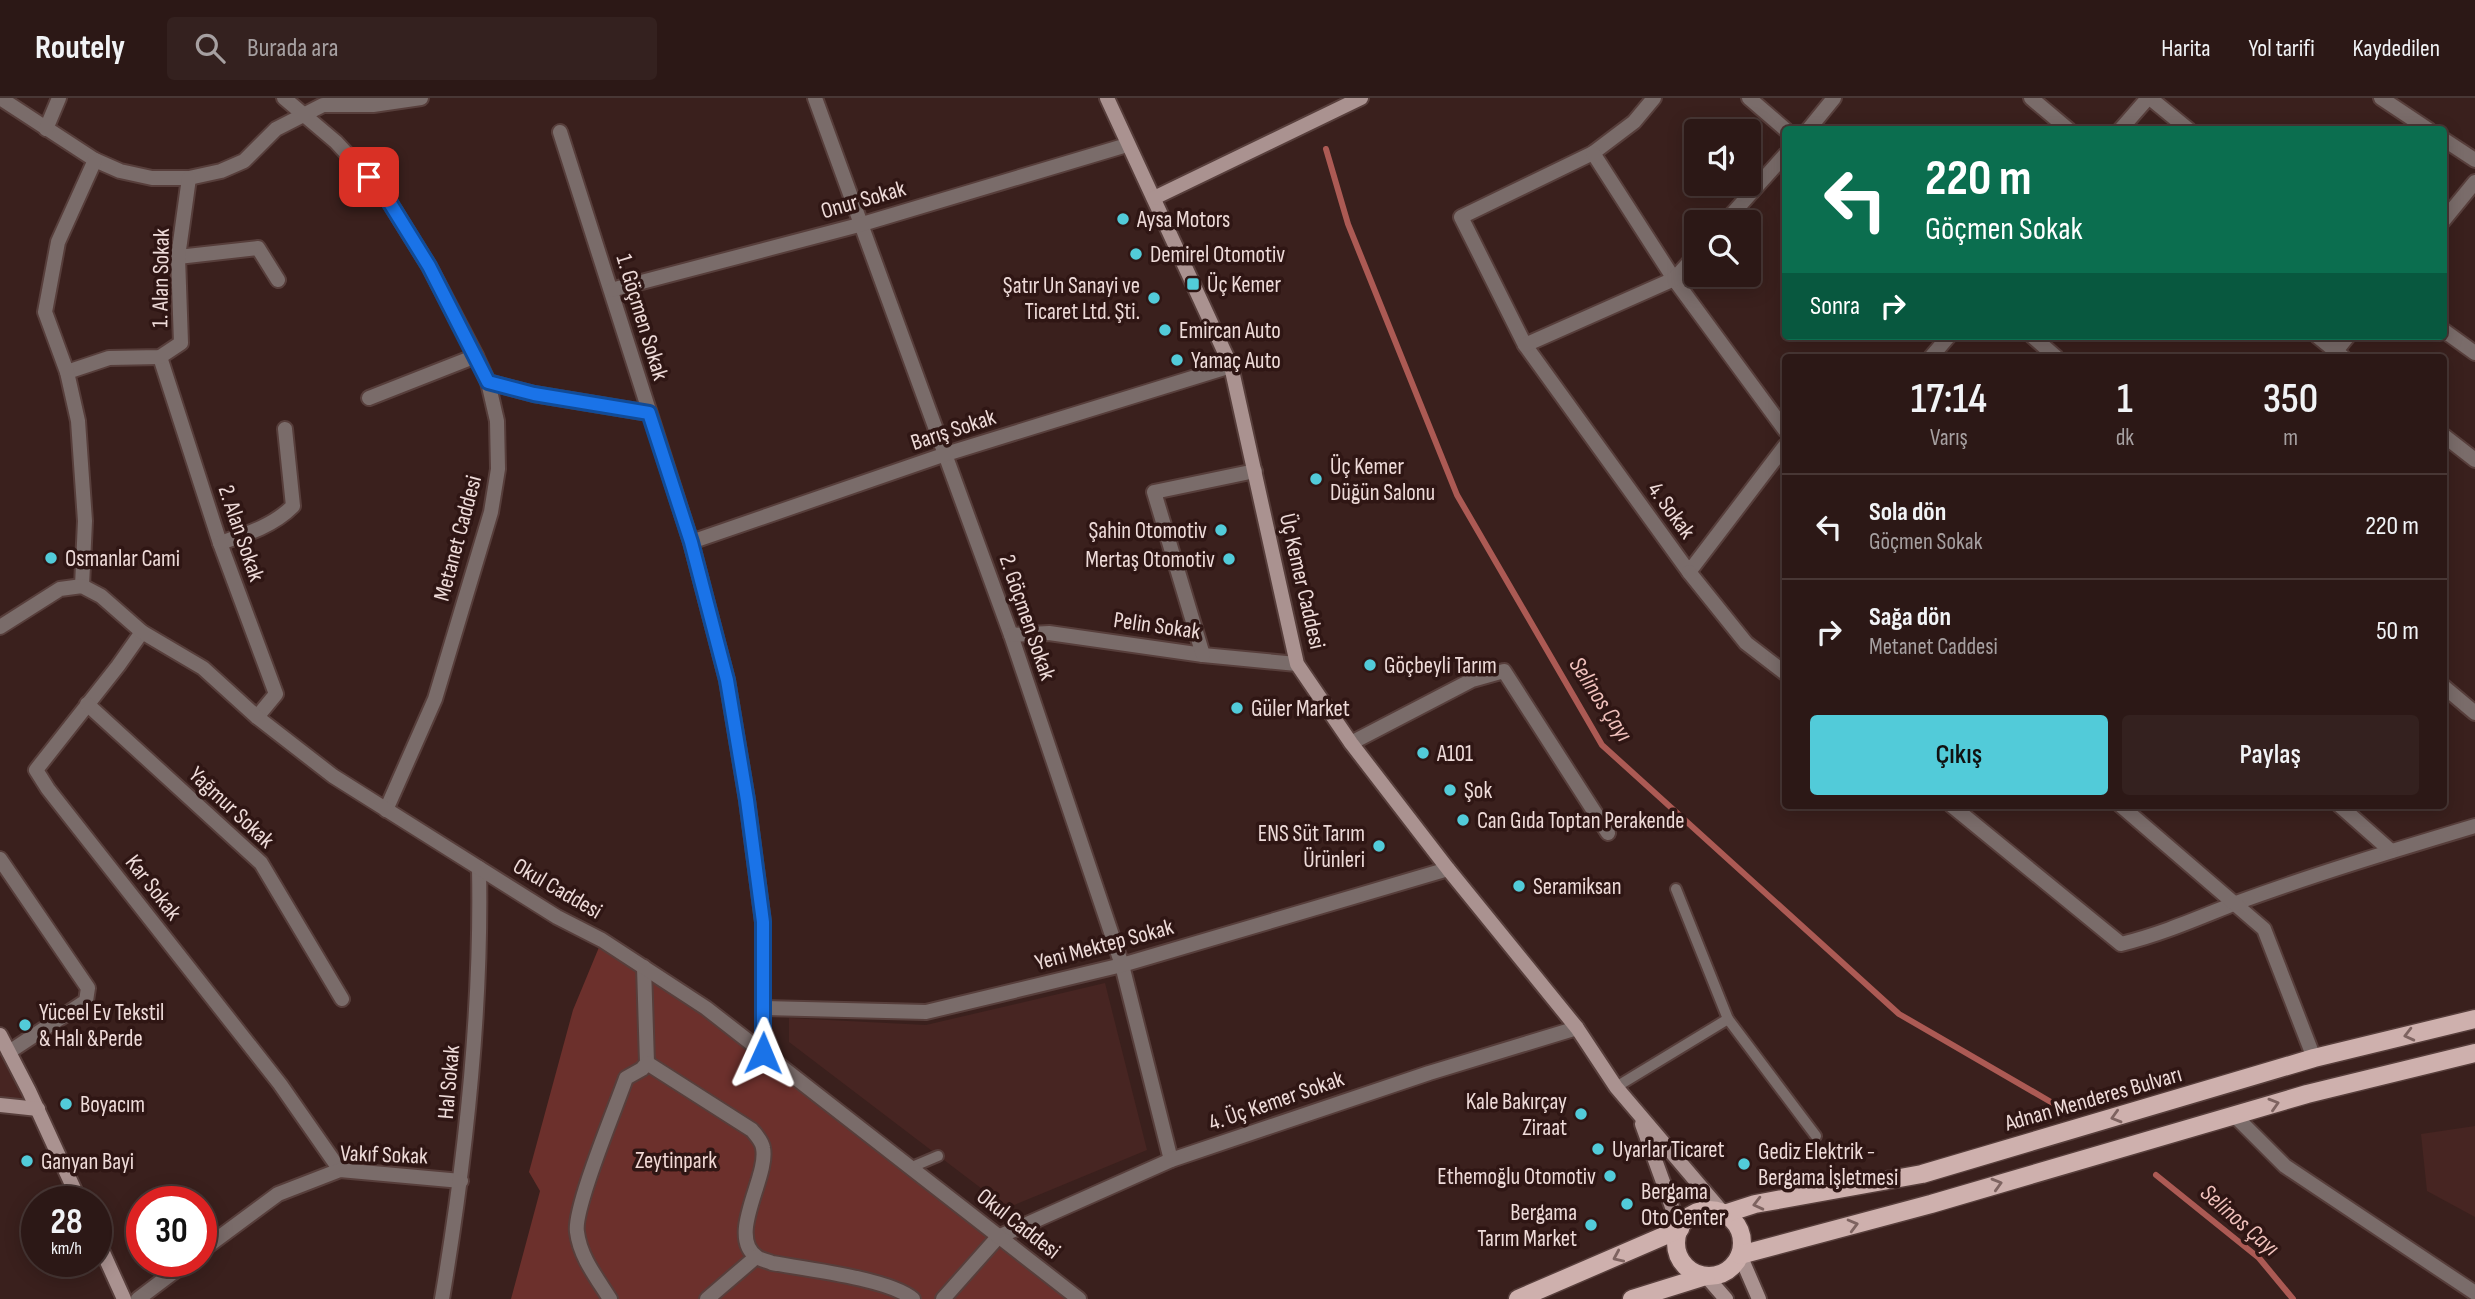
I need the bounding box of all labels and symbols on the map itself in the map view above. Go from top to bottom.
pin [339,147,399,207]
street label: Onur Sokak [818,174,909,225]
place label: Aysa Motors [1136,206,1230,234]
marker: Aysa Motors [1115,211,1131,227]
street label: 1. Alan Sokak [146,228,176,328]
place label: Demirel Otomotiv [1150,241,1285,269]
marker: Demirel Otomotiv [1128,246,1144,262]
street label: 1. Göçmen Sokak [610,251,675,384]
place label: Üç Kemer [1207,271,1282,299]
place label: Şatır Un Sanayi ve Ticaret Ltd. Şti. [1003,272,1140,326]
marker: Üç Kemer [1185,276,1201,292]
marker: Şatır Un Sanayi ve Ticaret Ltd. Şti. [1146,290,1162,306]
place label: Emircan Auto [1179,317,1281,345]
marker: Emircan Auto [1157,322,1173,338]
place label: Yamaç Auto [1191,347,1281,375]
marker: Yamaç Auto [1169,352,1185,368]
street label: Barış Sokak [907,403,1000,457]
place label: Üç Kemer Düğün Salonu [1330,453,1435,507]
marker: Üç Kemer Düğün Salonu [1308,471,1324,487]
street label: Metanet Caddesi [428,472,488,604]
street label: 4. Sokak [1641,477,1701,545]
street label: 2. Alan Sokak [212,481,271,585]
street label: Üç Kemer Caddesi [1273,511,1331,652]
place label: Şahin Otomotiv [1088,517,1207,545]
marker: Şahin Otomotiv [1213,522,1229,538]
place label: Osmanlar Cami [65,545,180,573]
place label: Mertaş Otomotiv [1085,546,1215,574]
marker: Osmanlar Cami [43,550,59,566]
street label: 2. Göçmen Sokak [993,551,1062,684]
marker: Mertaş Otomotiv [1221,551,1237,567]
street label: Pelin Sokak [1112,606,1202,646]
place label: Göçbeyli Tarım [1384,652,1497,680]
water label: Selinos Çayı [1563,652,1639,748]
marker: Göçbeyli Tarım [1362,657,1378,673]
place label: Güler Market [1251,695,1350,723]
marker: Güler Market [1229,700,1245,716]
place label: A101 [1436,740,1473,768]
marker: A101 [1415,745,1431,761]
street label: Yağmur Sokak [183,761,280,855]
place label: Şok [1464,777,1492,805]
marker: Şok [1442,782,1458,798]
place label: Can Gıda Toptan Perakende [1477,807,1685,835]
marker: Can Gıda Toptan Perakende [1455,812,1471,828]
place label: ENS Süt Tarım Ürünleri [1258,820,1365,874]
marker: ENS Süt Tarım Ürünleri [1371,838,1387,854]
street label: Kar Sokak [119,849,188,926]
street label: Okul Caddesi [508,852,607,926]
place label: Seramiksan [1533,873,1622,901]
marker: Seramiksan [1511,878,1527,894]
street label: Yeni Mektep Sokak [1032,913,1177,977]
place label: Yüceel Ev Tekstil & Halı &Perde [39,999,164,1053]
position arrow [726,1016,800,1090]
marker: Yüceel Ev Tekstil & Halı &Perde [17,1017,33,1033]
one-way arrow [2403,1027,2415,1041]
street label: Hal Sokak [432,1044,466,1120]
street label: Adnan Menderes Bulvarı [2001,1060,2185,1138]
street label: 4. Üç Kemer Sokak [1205,1065,1348,1137]
place label: Kale Bakırçay Ziraat [1466,1088,1567,1142]
place label: Boyacım [80,1091,145,1119]
marker: Boyacım [58,1096,74,1112]
one-way arrow [2268,1097,2280,1112]
marker: Kale Bakırçay Ziraat [1573,1106,1589,1122]
one-way arrow [2110,1108,2122,1123]
place label: Uyarlar Ticaret [1612,1136,1725,1164]
place label: Gediz Elektrik - Bergama İşletmesi [1758,1138,1898,1192]
street label: Vakıf Sokak [340,1139,428,1171]
marker: Uyarlar Ticaret [1590,1141,1606,1157]
park label: Zeytinpark [635,1147,717,1175]
place label: Ganyan Bayi [41,1148,134,1176]
marker: Ganyan Bayi [19,1153,35,1169]
marker: Gediz Elektrik - Bergama İşletmesi [1736,1156,1752,1172]
place label: Ethemoğlu Otomotiv [1437,1163,1596,1191]
marker: Ethemoğlu Otomotiv [1602,1168,1618,1184]
place label: Bergama Oto Center [1641,1178,1726,1232]
one-way arrow [1990,1178,2002,1193]
water label: Selinos Çayı [2194,1178,2286,1263]
street label: Okul Caddesi [971,1183,1066,1265]
speed limit sign: 30 [126,1186,217,1277]
marker: Bergama Oto Center [1619,1196,1635,1212]
one-way arrow [1752,1196,1764,1211]
place label: Bergama Tarım Market [1477,1199,1577,1253]
marker: Bergama Tarım Market [1583,1217,1599,1233]
one-way arrow [1847,1218,1859,1233]
one-way arrow [1613,1249,1625,1263]

